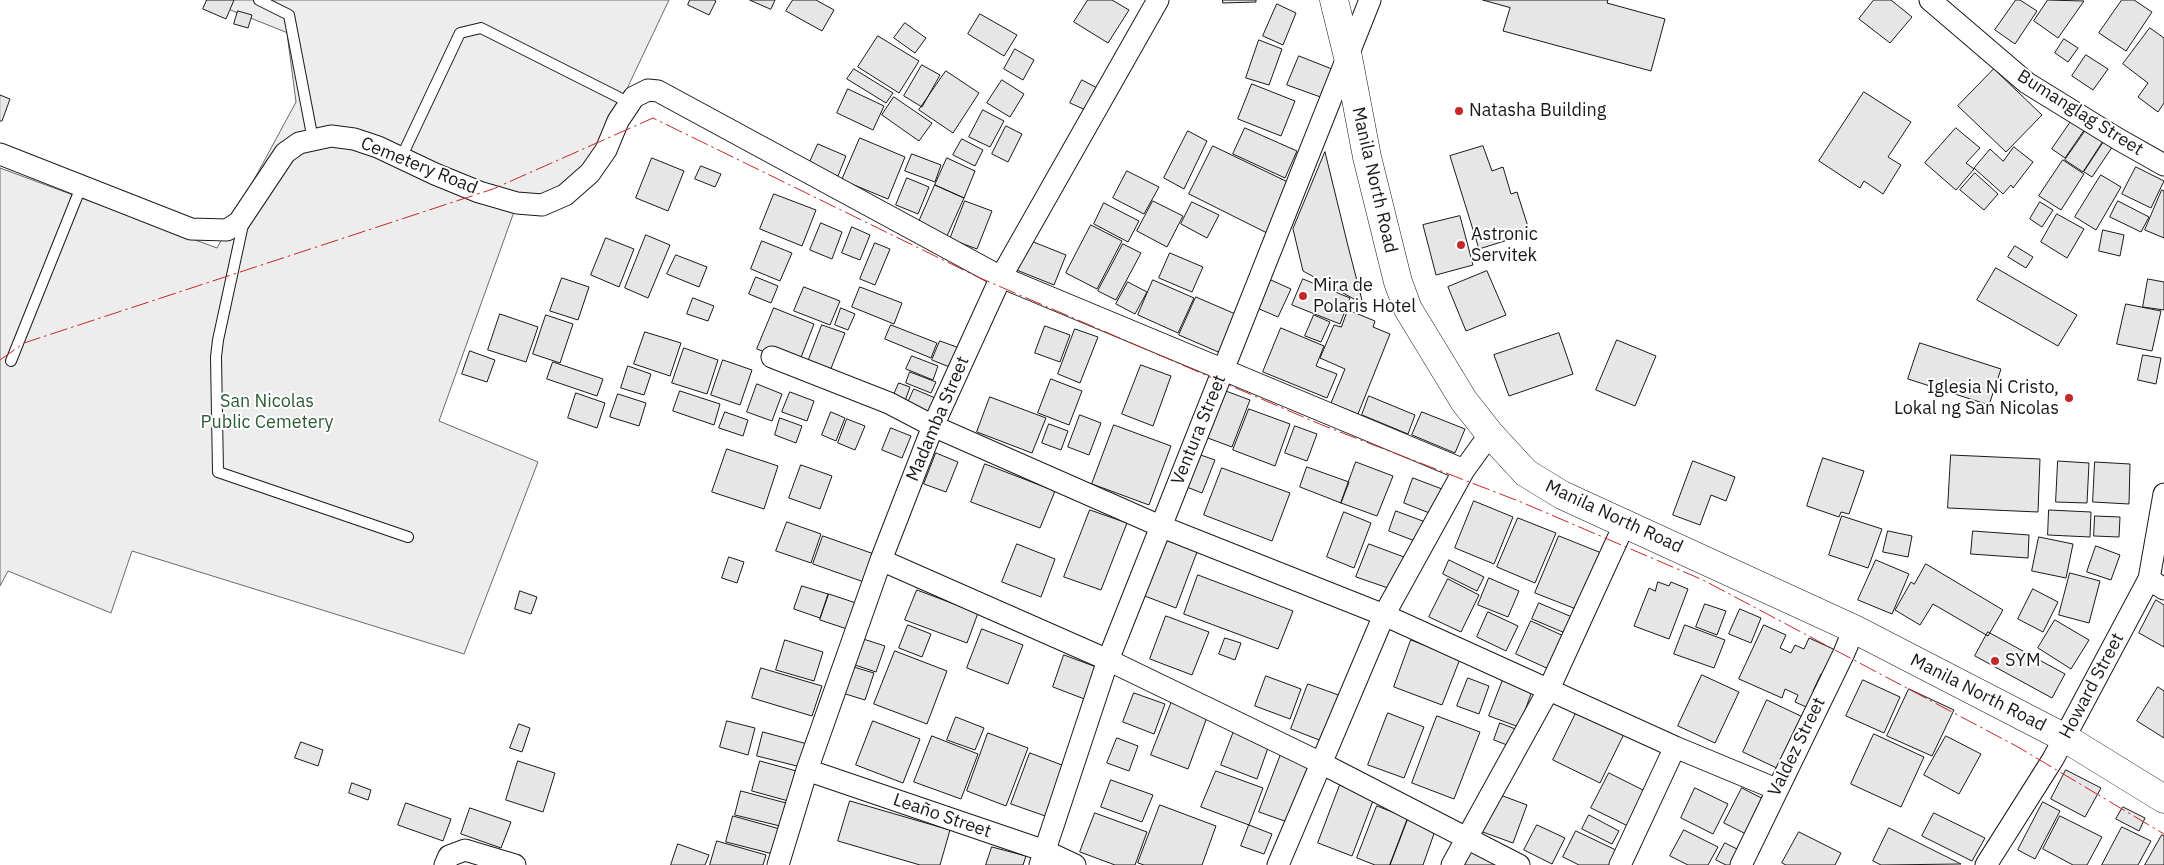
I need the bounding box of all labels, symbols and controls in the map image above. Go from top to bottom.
street label: Bumanglag Street [2013,66,2147,160]
place label: Natasha Building [1469,100,1606,122]
street label: Manila North Road [1347,105,1401,255]
marker: Natasha Building [1453,105,1465,117]
street label: Cemetery Road [357,133,481,199]
place label: Astronic Servitek [1471,224,1538,266]
marker: Astronic Servitek [1455,239,1467,251]
place label: Mira de Polaris Hotel [1313,275,1416,318]
marker: Mira de Polaris Hotel [1297,290,1309,302]
street label: Madamba Street [902,353,974,485]
street label: Ventura Street [1167,372,1231,488]
place label: Iglesia Ni Cristo, Lokal ng San Nicolas [1894,377,2059,419]
park label: San Nicolas Public Cemetery [201,391,333,434]
marker: Iglesia Ni Cristo, Lokal ng San Nicolas [2063,392,2075,404]
street label: Manila North Road [1542,476,1686,558]
street label: Howard Street [2055,629,2129,743]
street label: Manila North Road [1907,649,2049,737]
place label: SYM [2005,650,2041,672]
marker: SYM [1989,655,2001,667]
street label: Valdez Street [1764,694,1830,800]
street label: Leaño Street [890,789,994,843]

